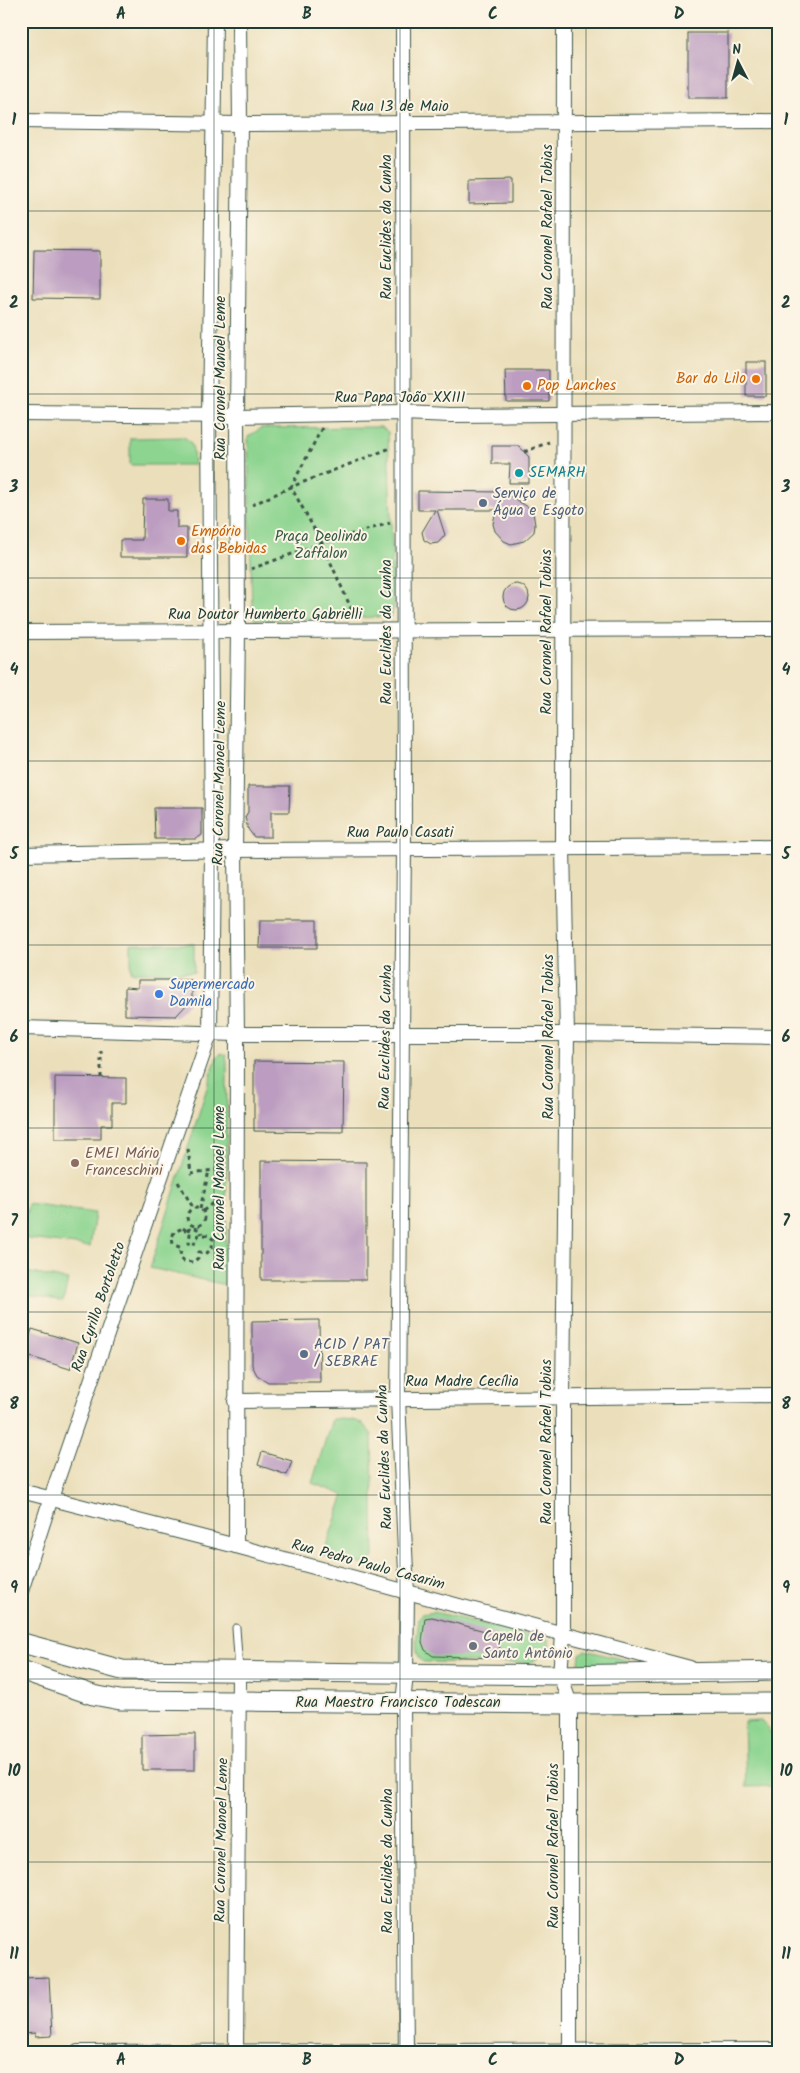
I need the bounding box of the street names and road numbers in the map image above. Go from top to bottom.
street label: Rua 13 de Maio [351,95,449,119]
street label: Rua Coronel Rafael Tobias [536,144,560,310]
street label: Rua Euclides da Cunha [375,154,399,300]
street label: Rua Coronel Manoel Leme [209,295,233,460]
street label: Rua Papa João XXIII [335,386,466,410]
street label: Rua Coronel Rafael Tobias [535,549,559,715]
street label: Rua Euclides da Cunha [375,559,399,705]
street label: Rua Doutor Humberto Gabrielli [168,603,363,627]
street label: Rua Coronel Manoel Leme [207,700,233,866]
street label: Rua Paulo Casati [347,821,455,845]
street label: Rua Coronel Rafael Tobias [537,954,561,1120]
street label: Rua Euclides da Cunha [373,964,399,1110]
street label: Rua Coronel Manoel Leme [208,1105,232,1270]
street label: Rua Cyrillo Bortoletto [65,1238,133,1375]
street label: Rua Coronel Rafael Tobias [535,1359,559,1525]
street label: Rua Madre Cecília [405,1370,519,1394]
street label: Rua Euclides da Cunha [370,1384,400,1530]
street label: Rua Pedro Paulo Casarim [289,1533,447,1597]
street label: Rua Maestro Francisco Todescan [295,1691,501,1715]
street label: Rua Coronel Manoel Leme [209,1757,235,1923]
street label: Rua Coronel Rafael Tobias [542,1763,566,1929]
street label: Rua Euclides da Cunha [376,1788,400,1934]

